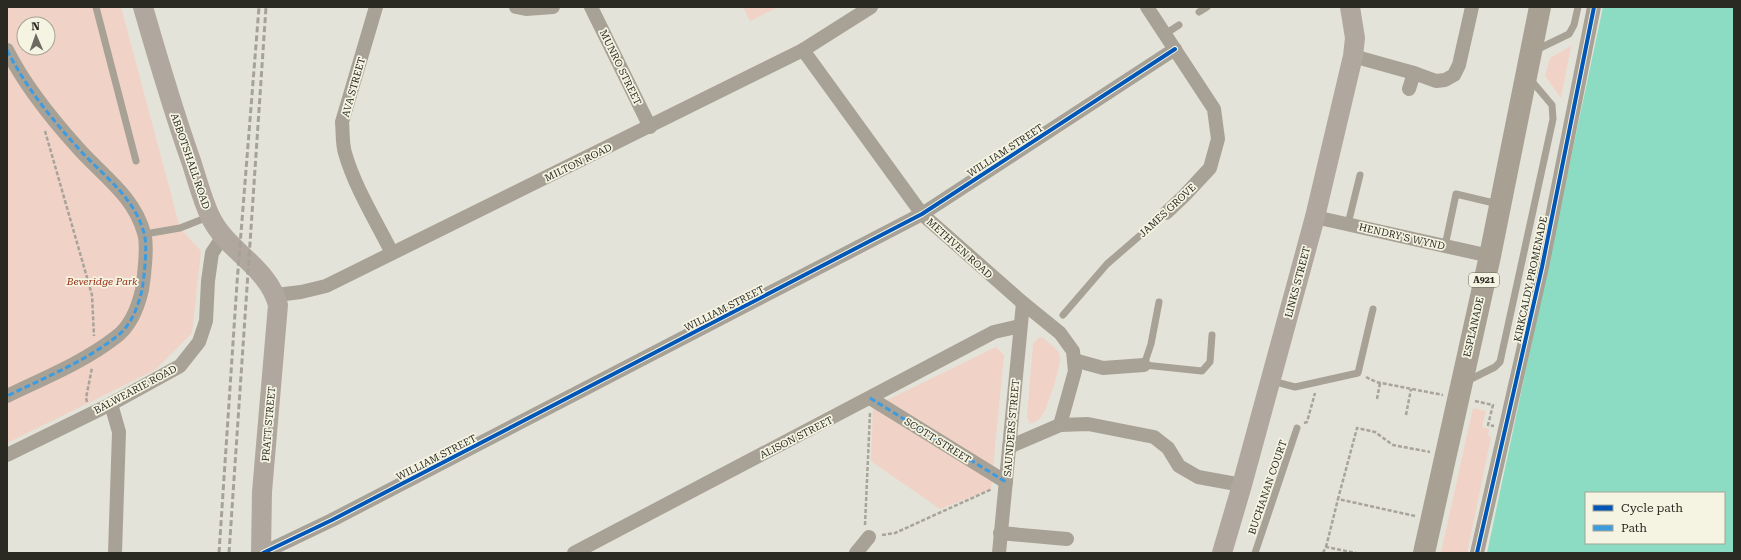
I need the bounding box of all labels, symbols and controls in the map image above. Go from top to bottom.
north arrow [16,16,56,56]
text: N [31,20,41,33]
street label: MUNRO STREET [598,28,644,107]
street label: AVA STREET [340,56,367,118]
street label: ABBOTSHALL ROAD [169,112,212,211]
street label: WILLIAM STREET [965,122,1046,179]
street label: MILTON ROAD [543,141,614,183]
street label: JAMES GROVE [1137,181,1198,239]
street label: KIRKCALDY PROMENADE [1512,215,1549,343]
street label: METHVEN ROAD [925,216,995,281]
street label: HENDRY'S WYND [1358,221,1446,252]
street label: LINKS STREET [1283,245,1312,319]
road number: A921 [1469,273,1499,287]
park label: Beveridge Park [66,276,138,287]
street label: WILLIAM STREET [682,283,766,333]
street label: ESPLANADE [1461,296,1486,358]
street label: BALWEARIE ROAD [92,363,179,416]
street label: SAUNDERS STREET [1002,379,1021,477]
street label: PRATT STREET [260,386,277,462]
street label: ALISON STREET [758,414,835,461]
street label: SCOTT STREET [903,416,973,465]
street label: WILLIAM STREET [394,432,478,482]
street label: BUCHANAN COURT [1246,438,1289,536]
legend [1585,492,1725,544]
text: Cycle path [1621,501,1683,515]
text: Path [1621,521,1647,535]

